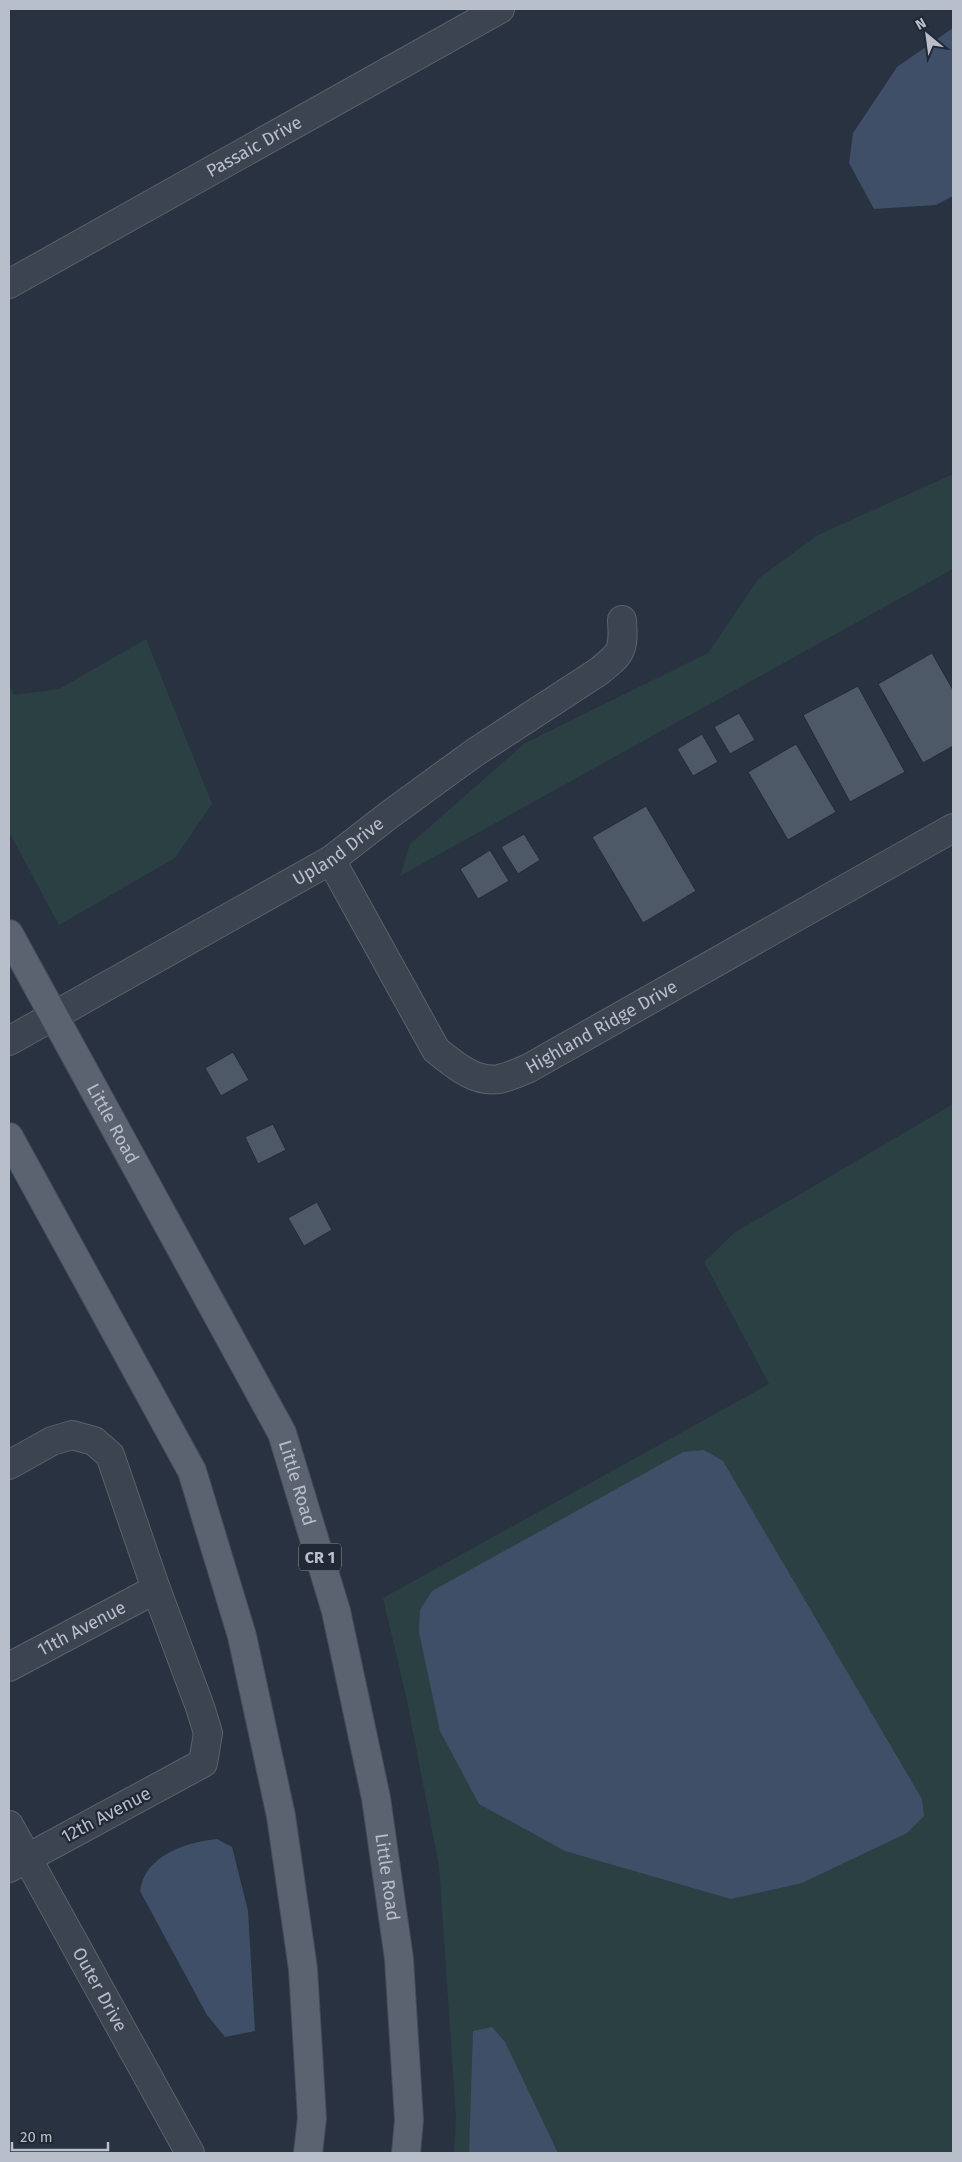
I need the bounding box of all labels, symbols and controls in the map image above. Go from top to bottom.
north arrow [902,10,952,60]
text: N [913,14,929,34]
street label: Passaic Drive [203,111,306,182]
street label: Upland Drive [289,812,388,890]
street label: Highland Ridge Drive [522,975,681,1079]
street label: Little Road [82,1080,143,1167]
street label: Little Road [274,1438,320,1528]
road number: CR 1 [299,1544,341,1570]
street label: 11th Avenue [33,1596,129,1661]
street label: 12th Avenue [57,1782,155,1848]
street label: Little Road [370,1832,404,1922]
street label: Outer Drive [68,1944,132,2036]
scale bar [12,2120,109,2152]
text: 20 m [20,2128,53,2146]

